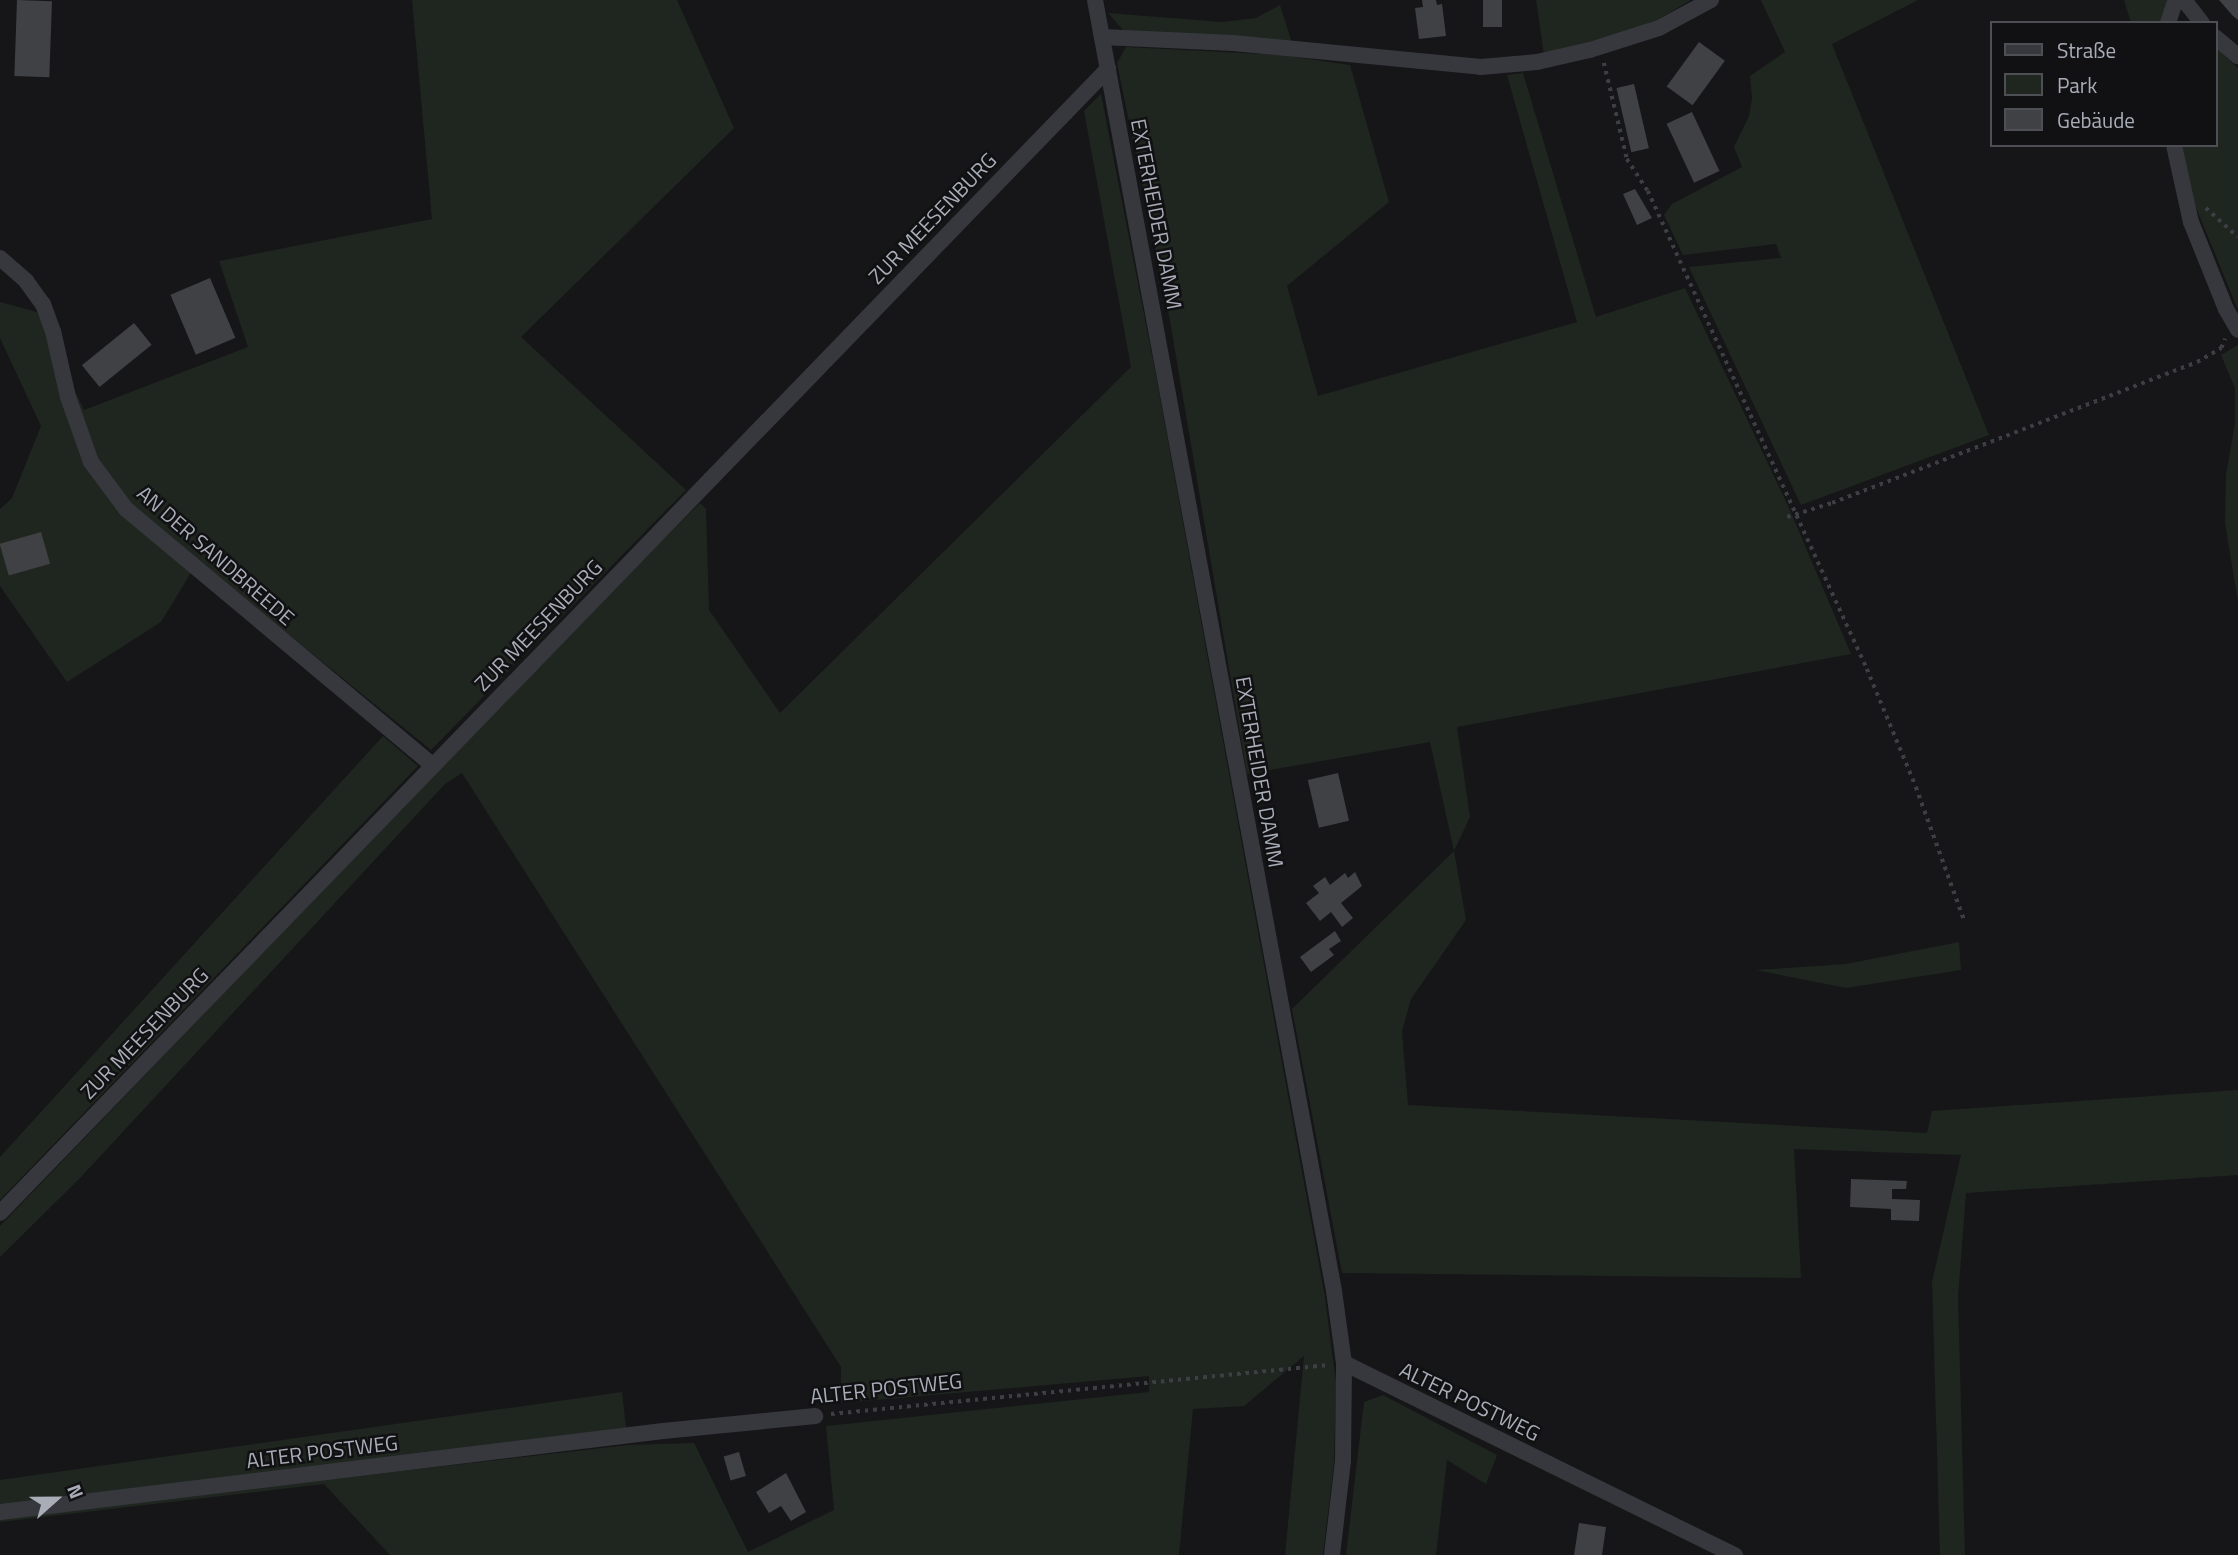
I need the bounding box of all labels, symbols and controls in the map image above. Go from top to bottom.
legend [1990,21,2217,147]
text: Straße [2057,34,2116,66]
text: Park [2057,69,2097,101]
text: Gebäude [2057,104,2135,136]
street label: EXTERHEIDER DAMM [1126,117,1188,311]
street label: ZUR MEESENBURG [863,147,1001,289]
street label: AN DER SANDBREEDE [132,480,300,630]
street label: ZUR MEESENBURG [469,554,607,696]
street label: EXTERHEIDER DAMM [1231,674,1289,870]
street label: ZUR MEESENBURG [75,962,213,1104]
street label: ALTER POSTWEG [1396,1356,1544,1446]
street label: ALTER POSTWEG [809,1367,963,1409]
street label: ALTER POSTWEG [245,1429,399,1473]
north arrow [21,1464,91,1534]
text: N [60,1480,92,1503]

